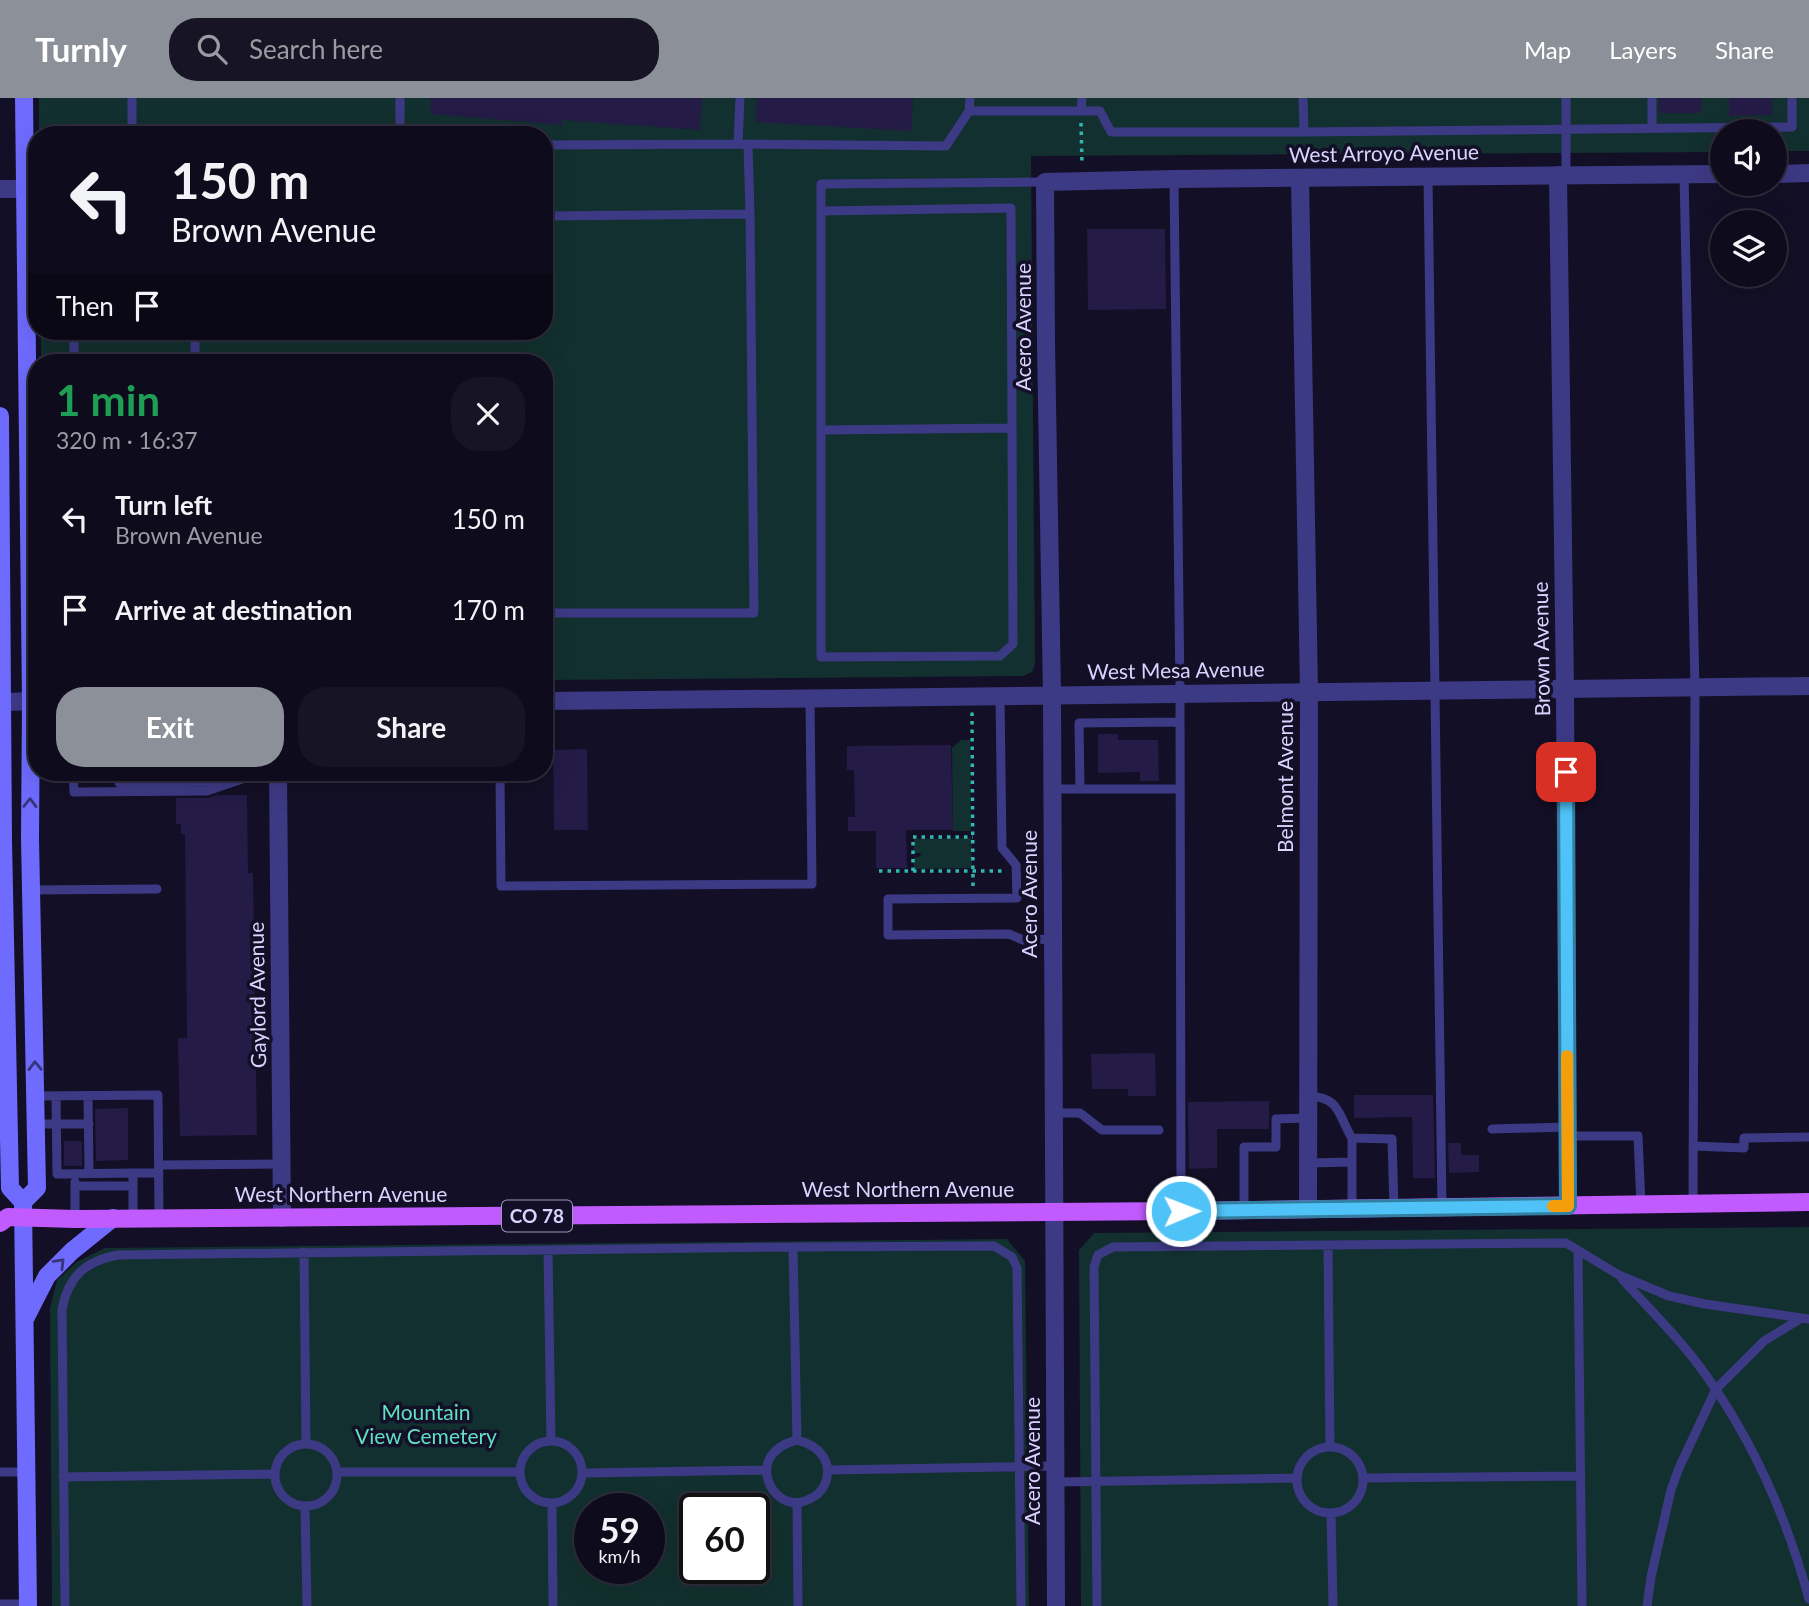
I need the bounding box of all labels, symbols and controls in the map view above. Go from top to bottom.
search box [169,18,659,81]
text: Turnly [35,29,127,69]
icon: search [193,30,231,68]
text: Search here [249,33,383,65]
text: Map [1524,35,1571,64]
text: Layers [1609,35,1677,64]
text: Share [1715,35,1774,64]
map controls [1710,119,1787,287]
button: sound [1710,119,1787,196]
street label: West Arroyo Avenue [1289,138,1479,167]
text: 150 m [171,151,309,209]
icon: left [56,154,147,245]
text: Brown Avenue [171,210,376,249]
button: layers [1710,210,1787,287]
street label: Acero Avenue [1010,263,1035,391]
icon: arrive [128,287,166,325]
text: Then [56,290,114,322]
text: 1 min [56,375,160,425]
button: close [451,377,525,451]
text: 320 m · 16:37 [56,426,198,454]
text: Turn left [115,489,212,521]
icon: left [56,500,94,538]
text: 150 m [452,503,525,535]
text: Brown Avenue [115,521,263,549]
street label: Brown Avenue [1527,581,1554,717]
icon: arrive [56,591,94,629]
text: Arrive at destination [115,594,352,626]
text: 170 m [452,594,525,626]
street label: West Mesa Avenue [1087,655,1265,684]
button: Exit [56,687,284,767]
button: Share [298,687,525,767]
street label: Belmont Avenue [1272,701,1297,853]
pin [1536,742,1596,802]
icon: arrive [1547,753,1585,791]
one-way arrow [22,798,38,808]
street label: Acero Avenue [1016,830,1041,958]
street label: Gaylord Avenue [243,922,270,1068]
one-way arrow [28,1061,43,1072]
position arrow [1144,1174,1218,1248]
street label: West Northern Avenue [802,1176,1014,1201]
street label: West Northern Avenue [235,1181,447,1206]
road number: CO 78 [502,1200,572,1232]
one-way arrow [52,1258,65,1271]
street label: Acero Avenue [1019,1397,1044,1525]
park label: Mountain View Cemetery [355,1399,497,1448]
speed limit sign: 60 [679,1493,770,1584]
text: 59 [599,1508,640,1550]
text: km/h [598,1545,641,1567]

